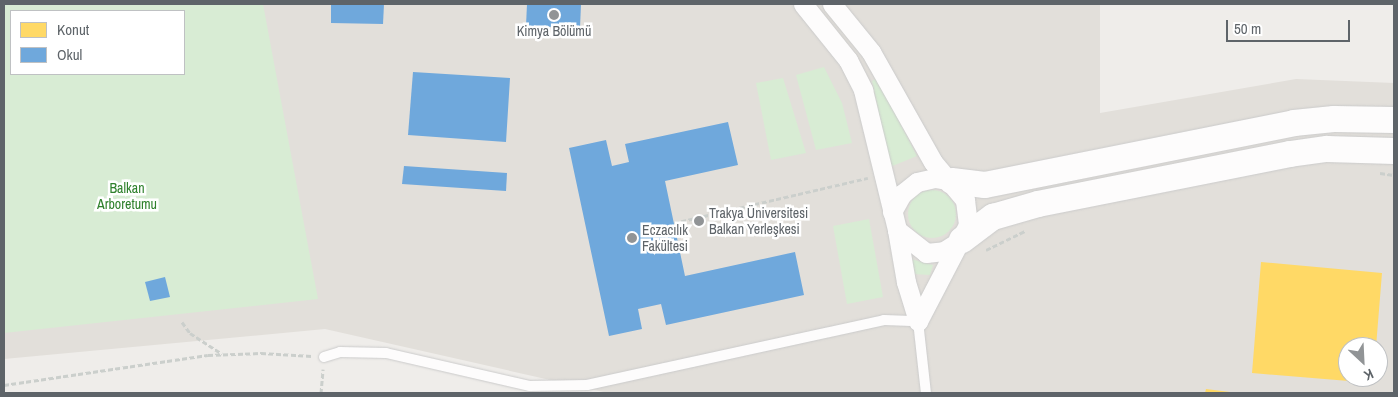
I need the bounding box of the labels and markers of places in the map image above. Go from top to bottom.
marker: Kimya Bölümü [548,9,560,21]
place label: Kimya Bölümü [517,23,591,39]
place label: Trakya Üniversitesi Balkan Yerleşkesi [709,205,808,238]
marker: Trakya Üniversitesi Balkan Yerleşkesi [693,215,705,227]
place label: Eczacılık Fakültesi [642,222,688,254]
marker: Eczacılık Fakültesi [626,232,638,244]

